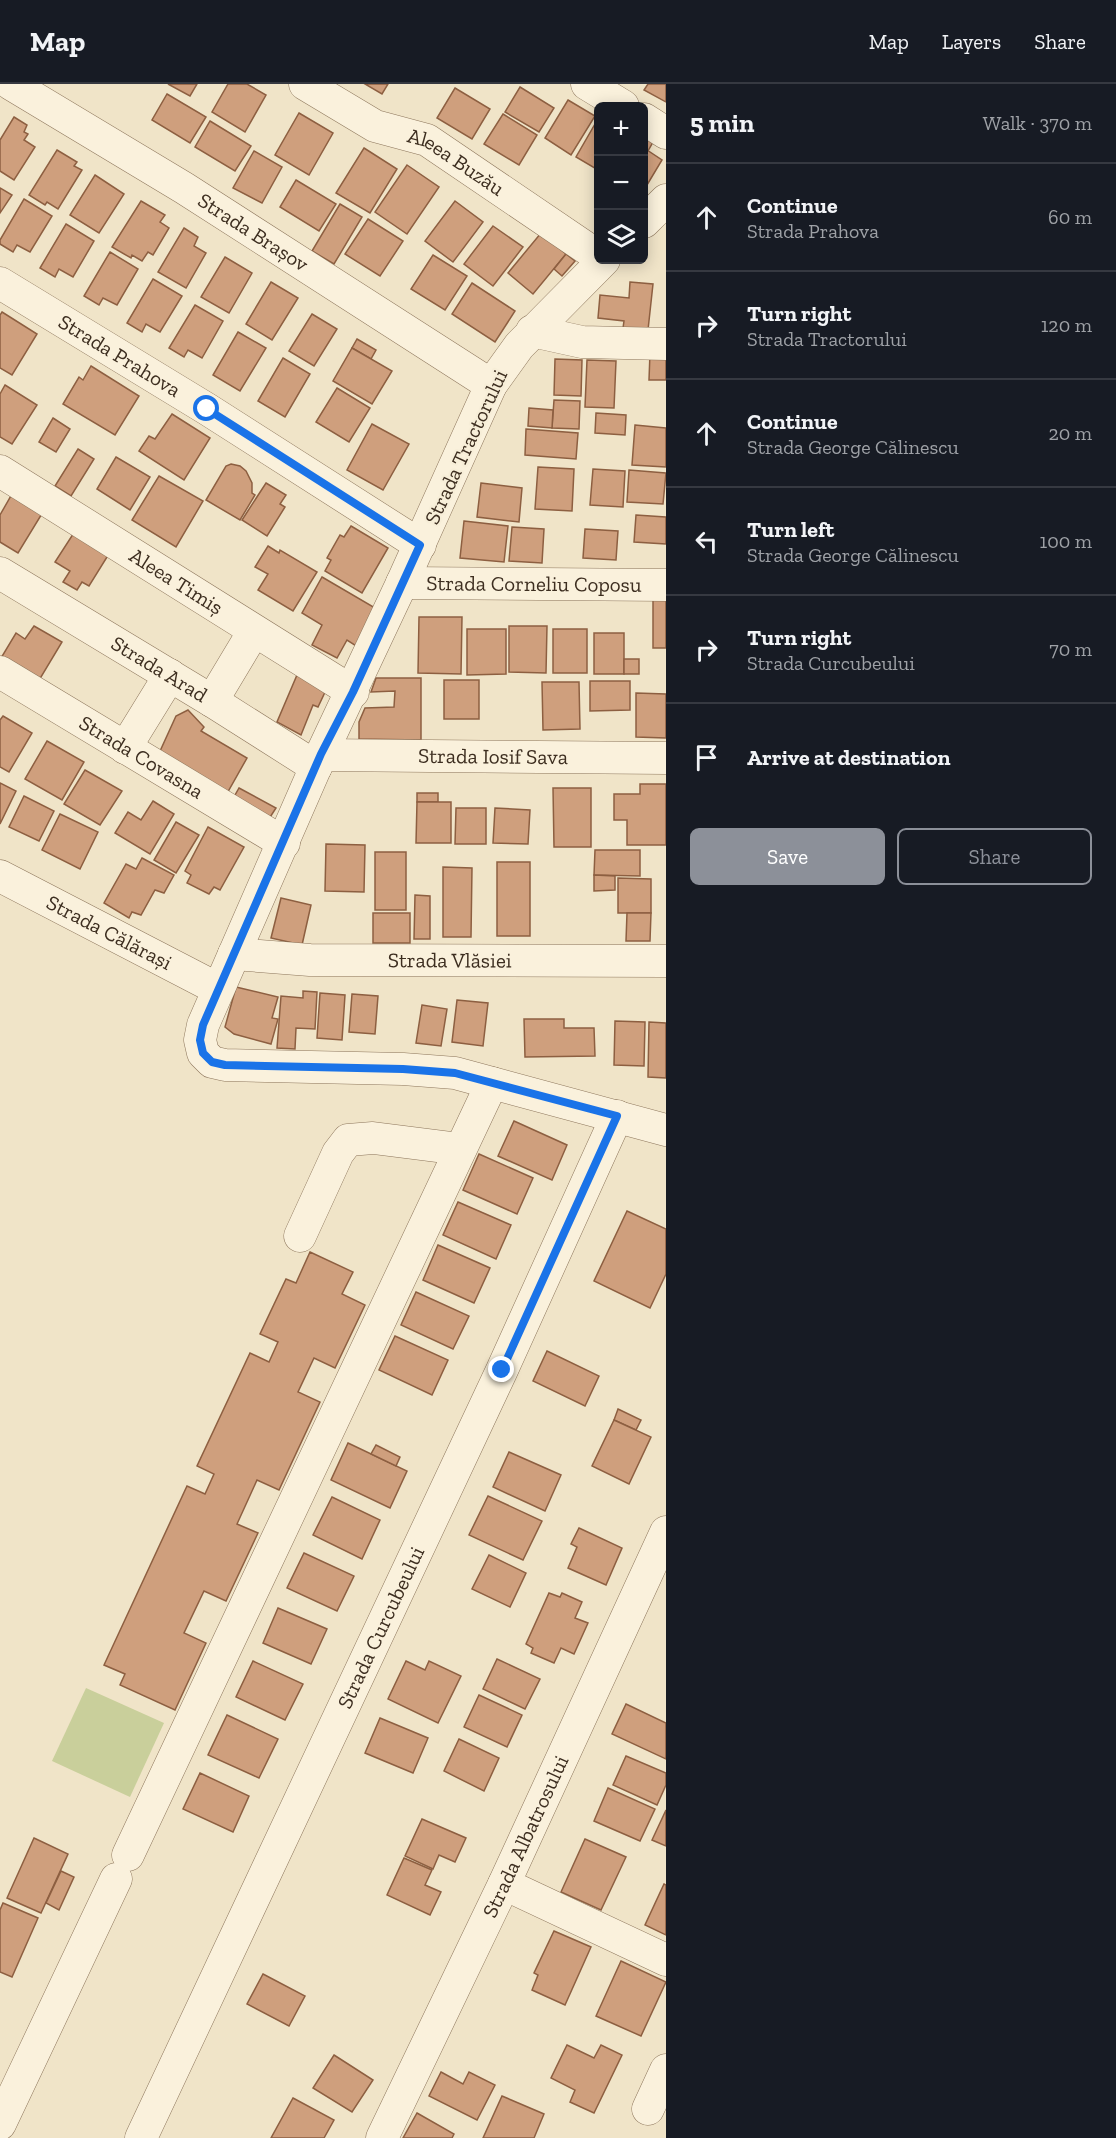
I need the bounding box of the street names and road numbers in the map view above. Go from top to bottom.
street label: Aleea Buzău [405,122,509,201]
street label: Strada Brașov [193,187,314,277]
street label: Strada Prahova [54,309,186,402]
street label: Strada Tractorului [419,365,512,528]
street label: Aleea Timiș [125,542,228,620]
street label: Strada Corneliu Coposu [426,570,642,597]
street label: Strada Arad [107,630,213,708]
street label: Strada Covasna [75,710,208,804]
street label: Strada Iosif Sava [418,743,568,769]
street label: Strada Călărași [42,889,177,975]
street label: Strada Vlăsiei [388,947,512,973]
street label: Strada Curcubeului [332,1542,429,1712]
street label: Strada Albatrosului [477,1751,574,1921]

